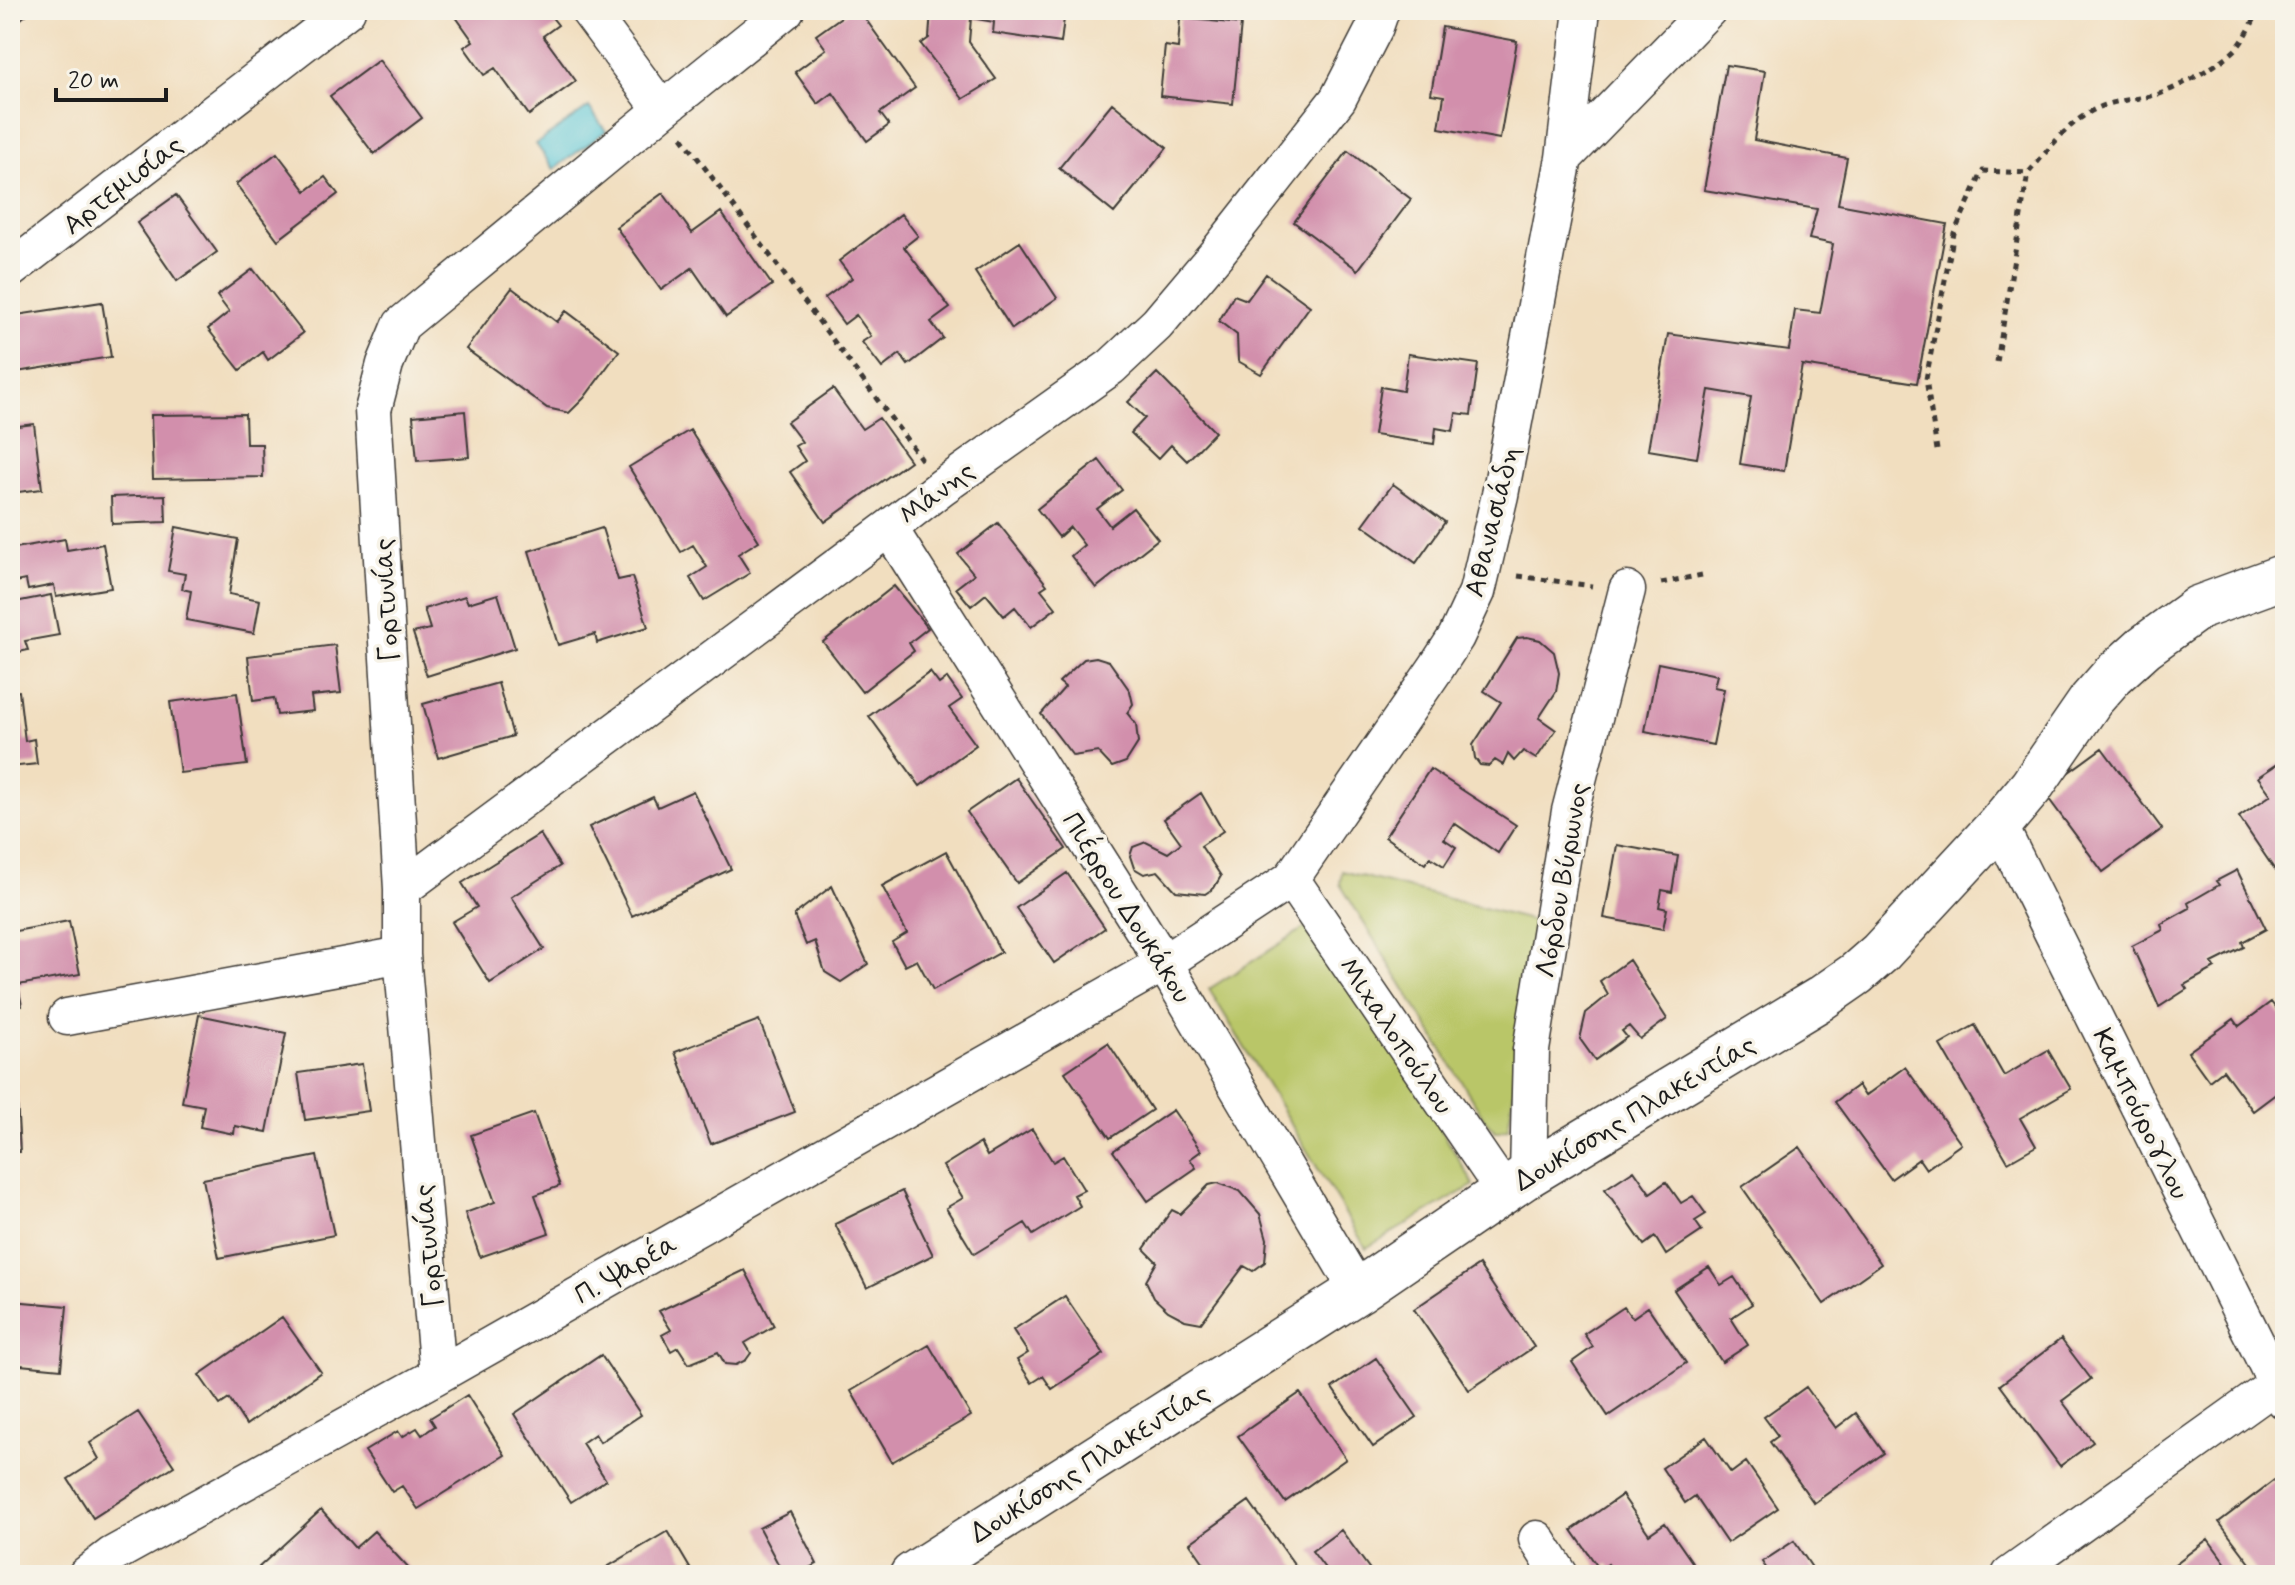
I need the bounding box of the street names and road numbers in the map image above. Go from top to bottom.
street label: Αρτεμισίας [56,127,191,245]
street label: Αθανασιάδη [1457,442,1530,601]
street label: Μάνης [892,453,983,535]
street label: Γορτυνίας [366,537,409,663]
street label: Λόρδου Βύρωνος [1528,780,1599,981]
street label: Πιέρρου Δουκάκου [1052,806,1199,1011]
street label: Μιχαλοπούλου [1329,951,1461,1122]
street label: Καμπούρογλου [2082,1022,2197,1206]
street label: Δουκίσσης Πλακεντίας [1508,1027,1763,1201]
street label: Γορτυνίας [406,1183,453,1309]
street label: Π. Ψαρέα [568,1226,684,1314]
street label: Δουκίσσης Πλακεντίας [964,1375,1217,1553]

